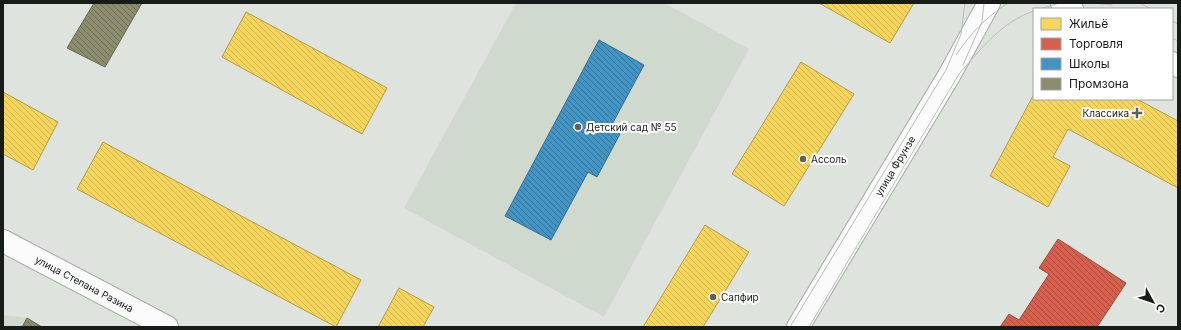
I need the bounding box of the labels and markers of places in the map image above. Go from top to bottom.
place label: Классика [1083,107,1129,119]
marker: Классика [1132,108,1142,118]
place label: Детский сад № 55 [586,121,677,133]
marker: Детский сад № 55 [573,122,583,132]
place label: Ассоль [811,153,847,165]
marker: Ассоль [798,154,808,164]
place label: Сапфир [721,291,759,303]
marker: Сапфир [708,292,718,302]

